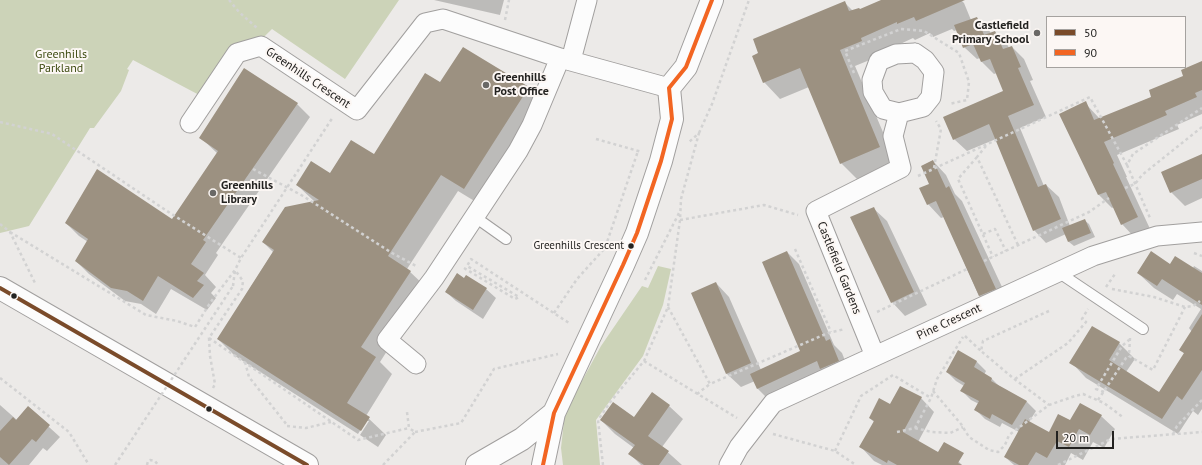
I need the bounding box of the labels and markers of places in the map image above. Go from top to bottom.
place label: Castlefield Primary School [952,19,1029,47]
marker: Castlefield Primary School [1032,28,1042,38]
place label: Greenhills Post Office [494,71,549,99]
marker: Greenhills Post Office [481,80,491,90]
place label: Greenhills Library [221,179,273,207]
marker: Greenhills Library [208,188,218,198]
place label: Greenhills Crescent [533,239,624,253]
marker: Greenhills Crescent [626,241,636,251]
unlabelled marker [9,291,19,301]
unlabelled marker [204,404,214,414]

